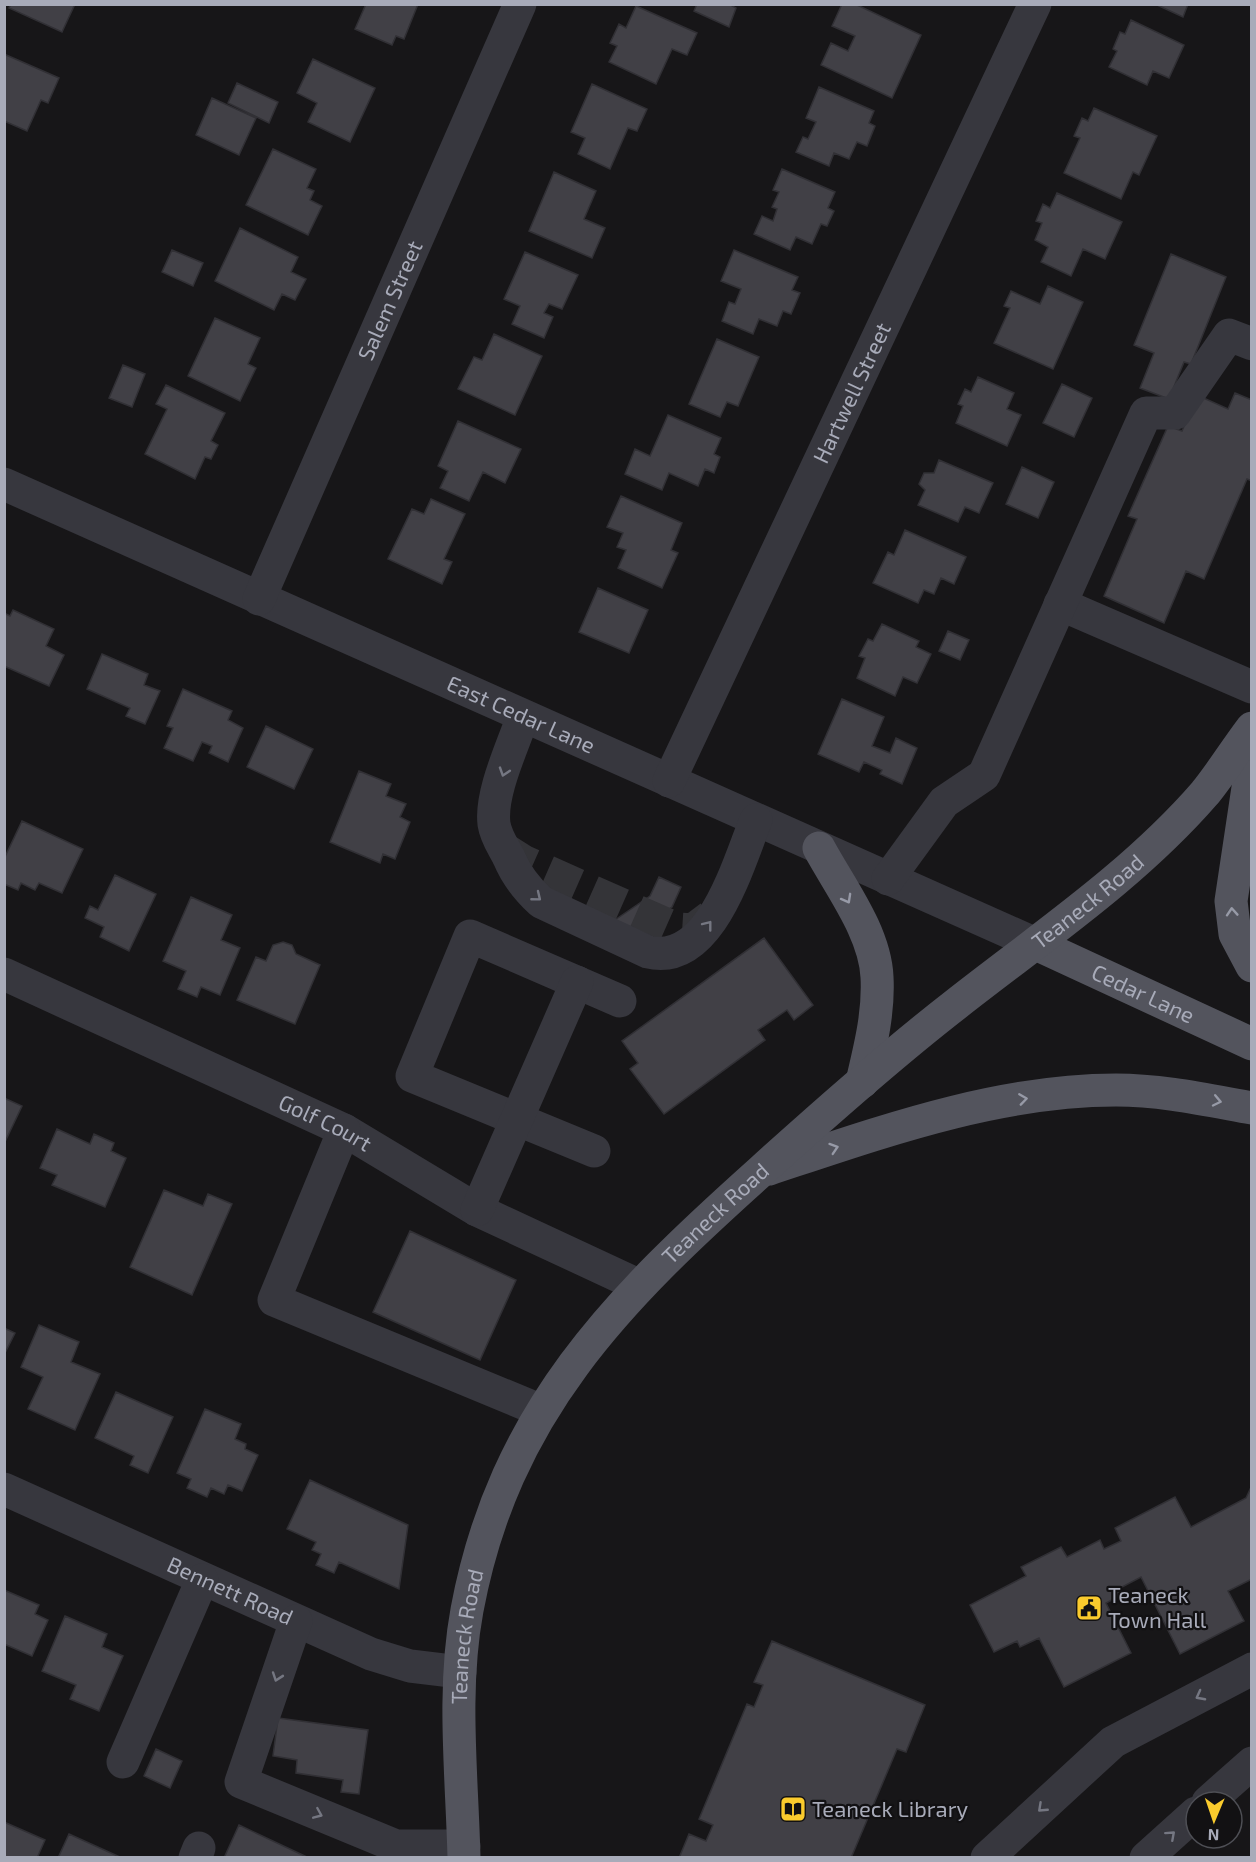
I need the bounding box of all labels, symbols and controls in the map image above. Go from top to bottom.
street label: Salem Street [351,236,427,364]
street label: Hartwell Street [807,318,895,467]
street label: East Cedar Lane [443,669,599,758]
one-way arrow [499,766,512,777]
street label: Teaneck Road [1026,848,1148,954]
one-way arrow [530,890,541,901]
one-way arrow [840,893,851,903]
one-way arrow [1226,908,1239,917]
one-way arrow [700,921,711,932]
street label: Cedar Lane [1088,958,1199,1028]
street label: Golf Court [275,1088,377,1156]
one-way arrow [1018,1094,1028,1106]
one-way arrow [1212,1094,1222,1107]
one-way arrow [828,1142,839,1155]
street label: Teaneck Road [656,1157,773,1269]
street label: Bennett Road [164,1550,298,1629]
street label: Teaneck Road [445,1566,488,1704]
place label: Teaneck Town Hall [1108,1581,1207,1632]
public building icon: Teaneck Town Hall [1074,1593,1104,1623]
one-way arrow [272,1671,285,1682]
one-way arrow [1195,1689,1206,1701]
north arrow [1184,1790,1244,1850]
library icon: Teaneck Library [778,1794,808,1824]
place label: Teaneck Library [812,1795,968,1821]
one-way arrow [1038,1801,1048,1812]
one-way arrow [312,1807,323,1819]
text: N [1207,1826,1220,1845]
one-way arrow [1164,1831,1175,1842]

